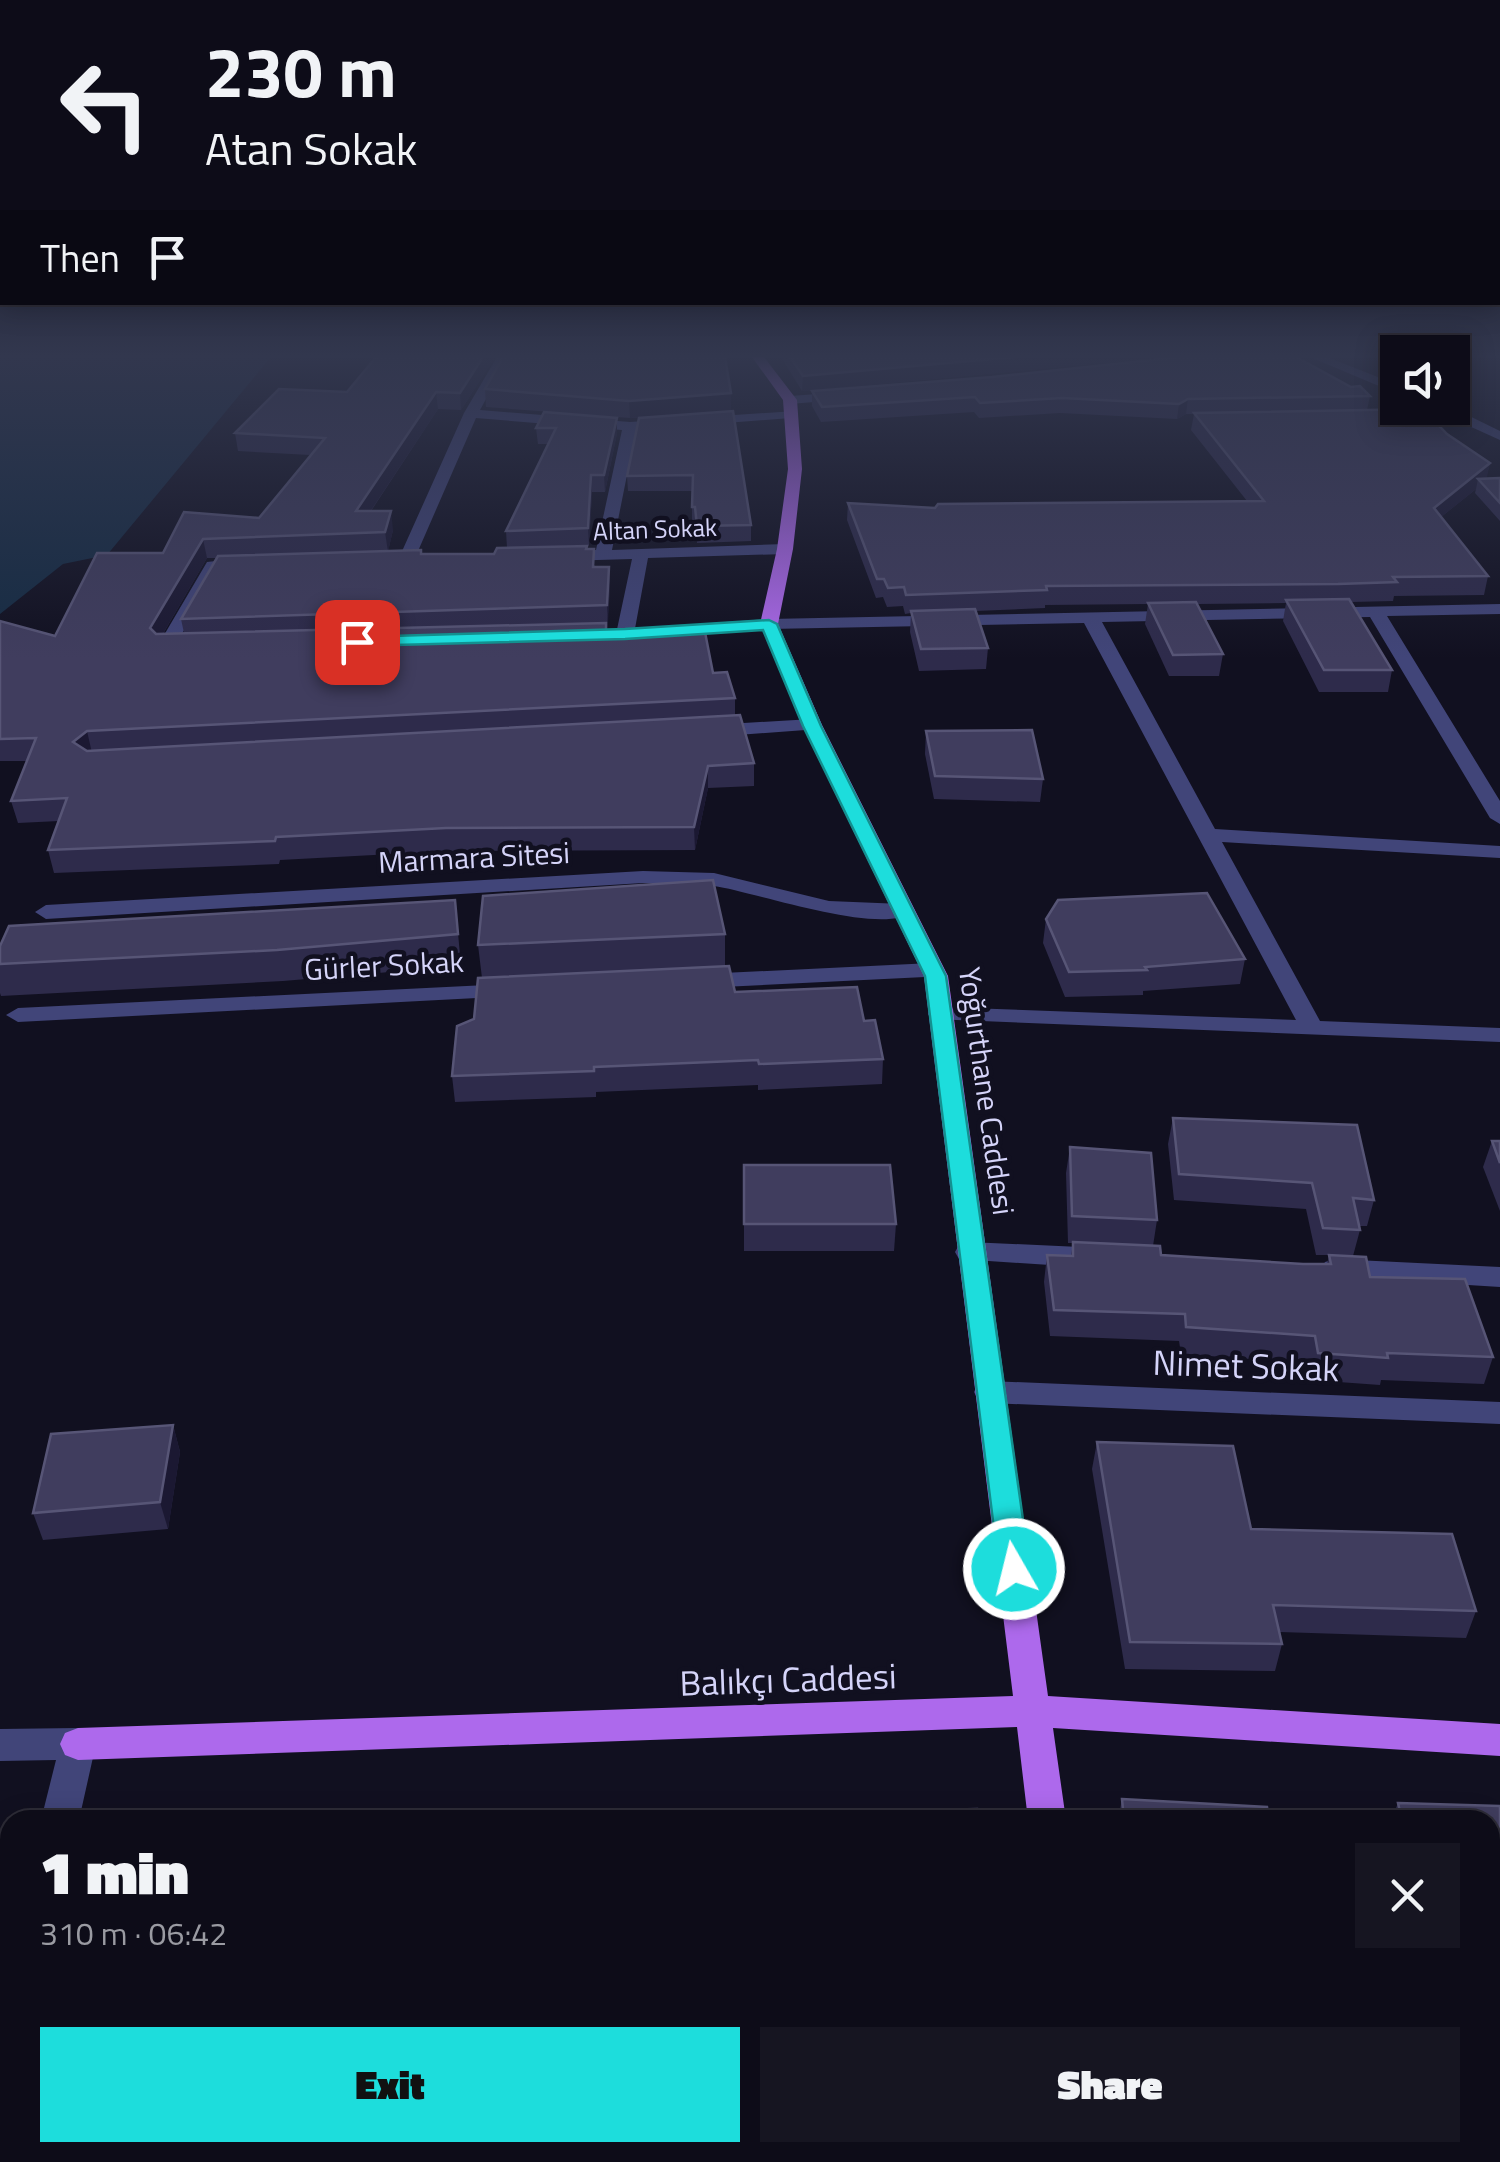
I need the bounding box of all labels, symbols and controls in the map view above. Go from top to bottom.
text: 230 m [205,18,397,124]
icon: left [40,40,170,170]
text: Atan Sokak [205,114,417,182]
text: Then [40,229,120,287]
icon: arrive [140,230,195,285]
map controls [1380,335,1470,425]
button: sound [1380,335,1470,425]
street label: Altan Sokak [592,508,718,550]
pin [315,600,400,685]
icon: arrive [330,615,385,670]
street label: Marmara Sitesi [377,829,571,885]
street label: Gürler Sokak [303,938,465,992]
street label: Yoğurthane Caddesi [947,964,1027,1218]
street label: Nimet Sokak [1152,1335,1340,1395]
position arrow [962,1517,1066,1621]
street label: Balıkçı Caddesi [679,1648,897,1710]
text: 1 min [40,1826,189,1917]
button: close [1355,1843,1460,1948]
text: 310 m · 06:42 [40,1909,227,1957]
button: Exit [40,2027,740,2142]
button: Share [760,2027,1460,2142]

